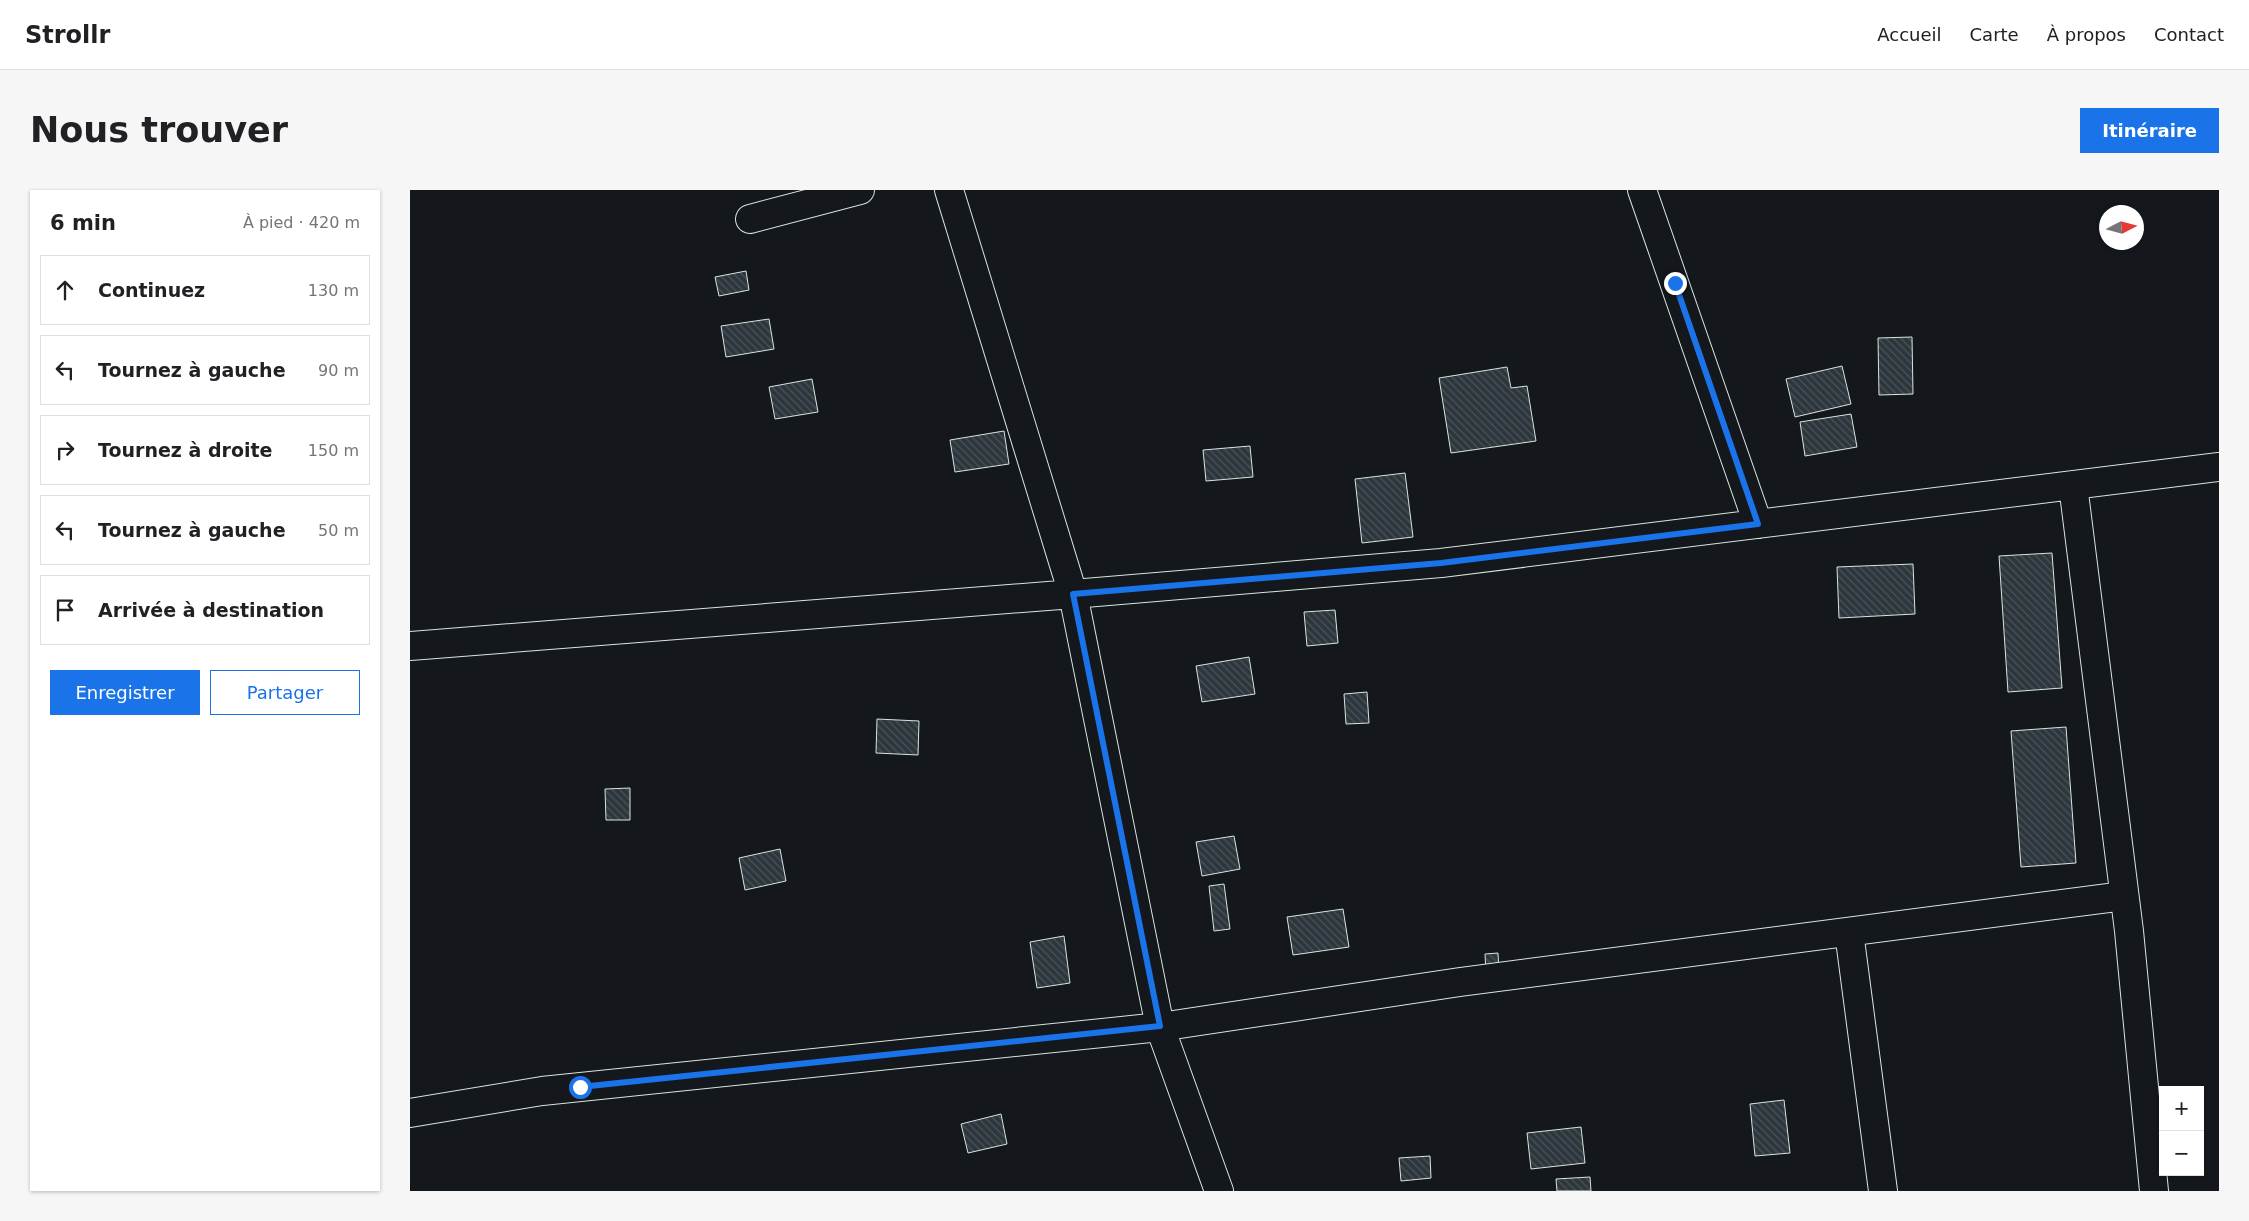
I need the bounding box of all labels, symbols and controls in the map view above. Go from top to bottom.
text: Strollr [25,21,110,49]
text: Accueil [1877,24,1942,45]
text: Carte [1970,24,2019,45]
text: À propos [2047,24,2126,45]
text: Contact [2154,24,2224,45]
button: Itinéraire [2080,108,2219,153]
text: Nous trouver [30,110,288,150]
north arrow [2099,205,2144,250]
text: 6 min [50,211,116,235]
text: À pied · 420 m [243,213,360,232]
route end [1664,272,1687,295]
icon: ahead [51,276,79,304]
text: Continuez [98,279,205,301]
text: 130 m [308,281,359,300]
icon: left [51,356,79,384]
text: Tournez à gauche [98,359,286,381]
text: 90 m [318,361,359,380]
icon: right [51,436,79,464]
text: Tournez à droite [98,439,272,461]
text: 150 m [308,441,359,460]
icon: left [51,516,79,544]
text: Tournez à gauche [98,519,286,541]
text: 50 m [318,521,359,540]
icon: arrive [51,596,79,624]
text: Arrivée à destination [98,599,324,621]
button: Enregistrer [50,670,200,715]
button: Partager [210,670,360,715]
route start [569,1076,592,1099]
map controls [2159,1086,2204,1176]
button: + [2159,1086,2204,1131]
button: − [2159,1131,2204,1176]

